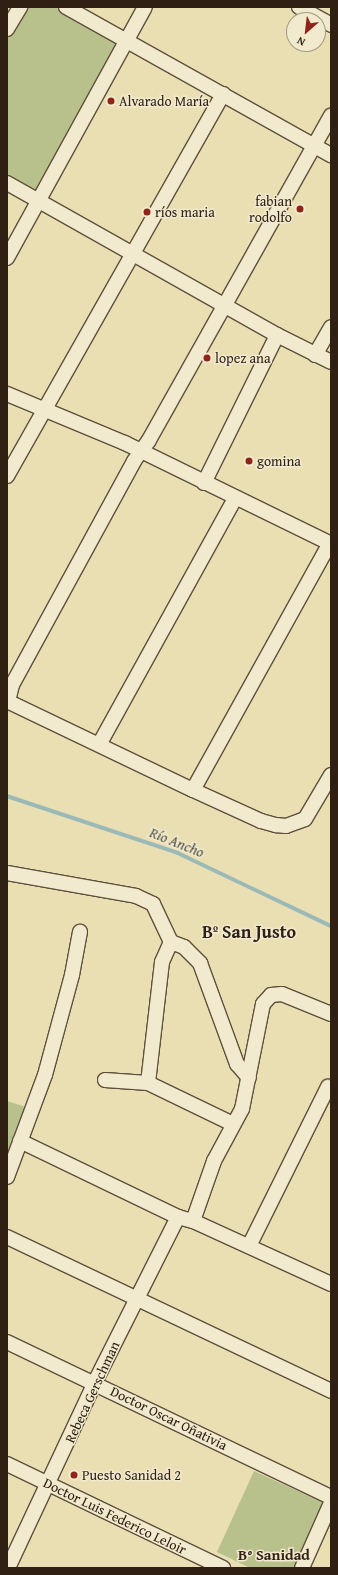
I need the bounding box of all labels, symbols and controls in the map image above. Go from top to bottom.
north arrow [286,12,326,52]
text: N [294,33,308,51]
place label: Alvarado María [119,93,209,109]
marker: Alvarado María [106,96,116,106]
place label: fabian rodolfo [249,193,292,226]
place label: ríos maria [155,204,215,220]
marker: fabian rodolfo [295,204,305,214]
marker: ríos maria [142,207,152,217]
place label: lopez ana [215,350,271,366]
marker: lopez ana [202,353,212,363]
place label: gomina [257,453,301,469]
marker: gomina [244,456,254,466]
water label: Río Ancho [147,823,207,861]
district label: Bº San Justo [202,921,296,943]
street label: Rebeca Gerschman [61,1338,123,1446]
street label: Doctor Oscar Oñativia [108,1382,230,1454]
place label: Puesto Sanidad 2 [82,1467,181,1483]
marker: Puesto Sanidad 2 [69,1470,79,1480]
street label: Doctor Luis Federico Leloir [41,1474,189,1558]
district label: B° Sanidad [238,1546,310,1564]

